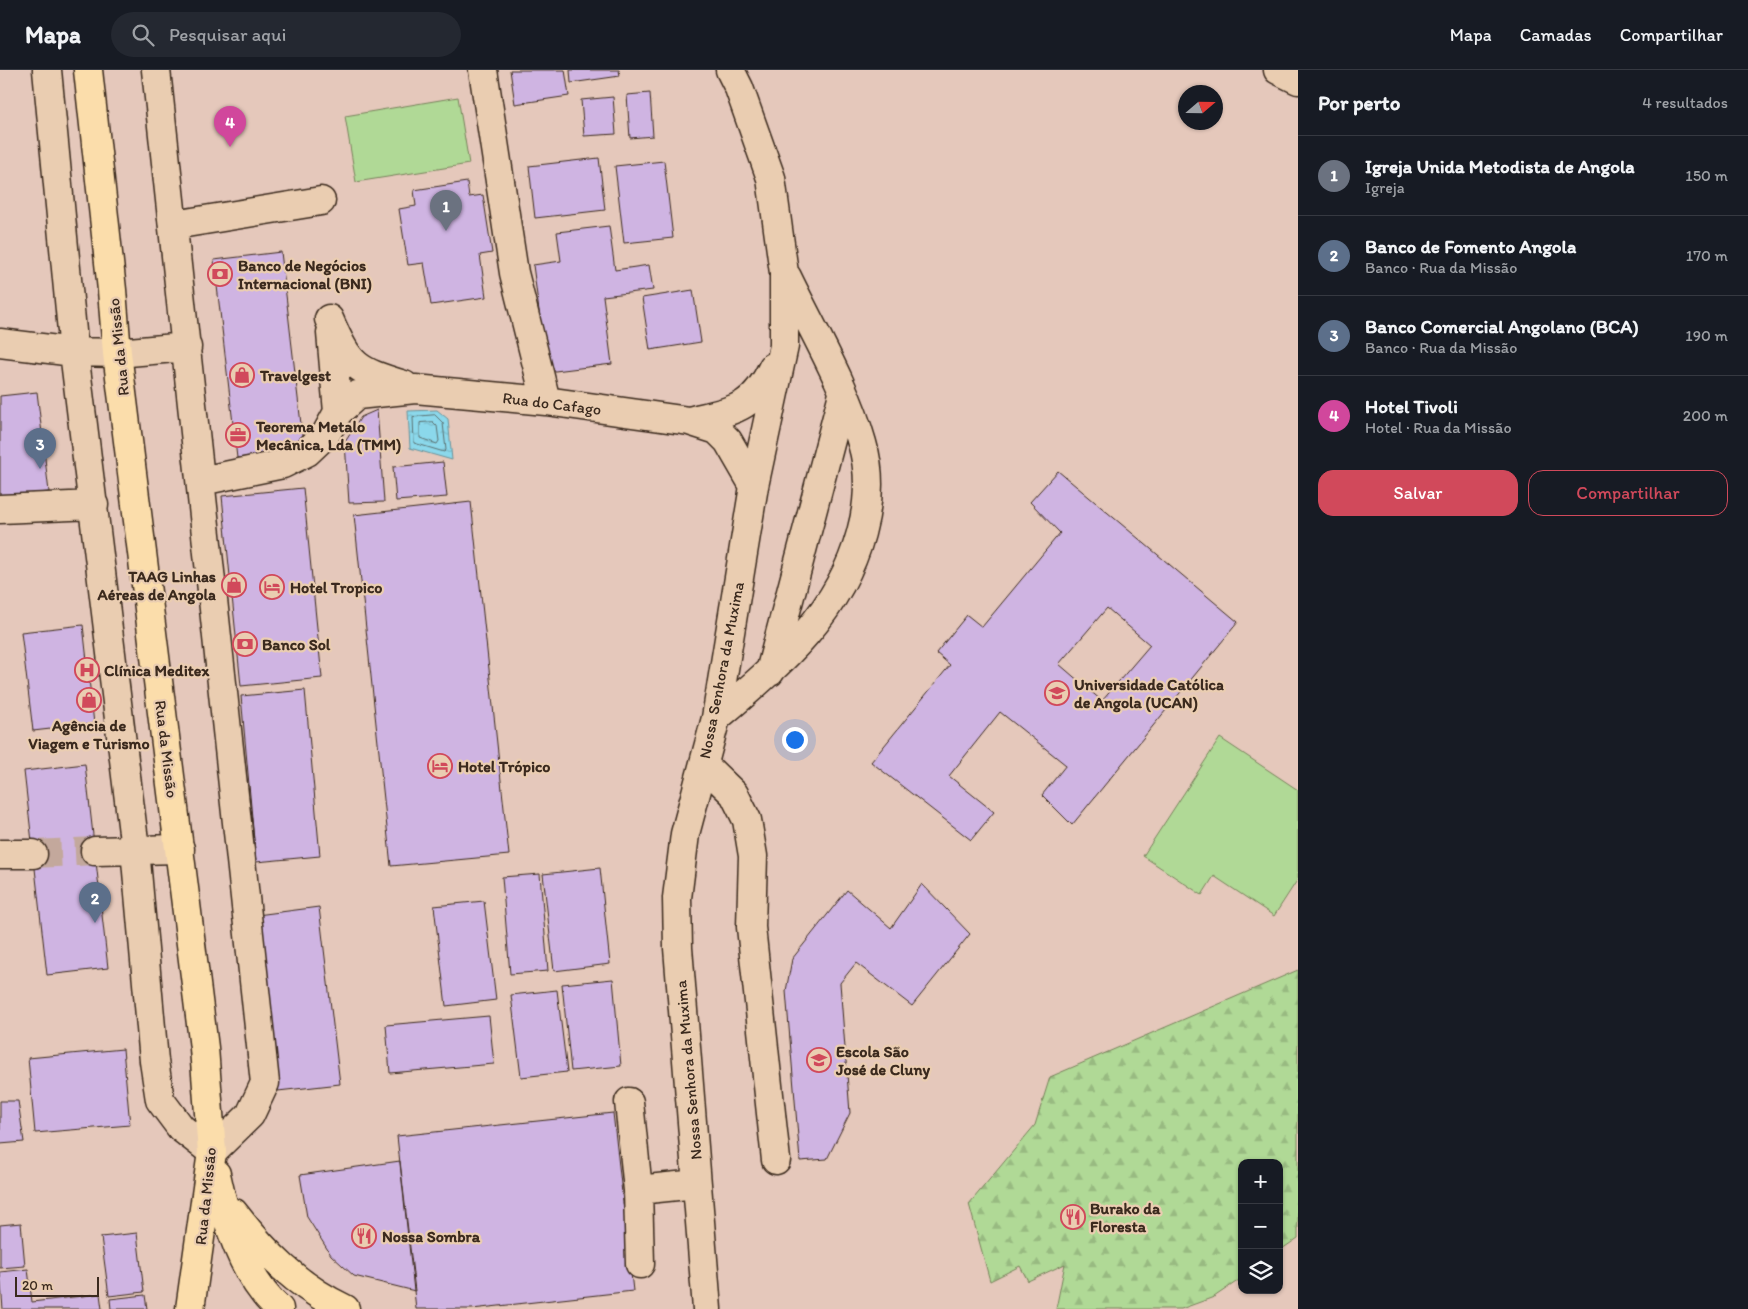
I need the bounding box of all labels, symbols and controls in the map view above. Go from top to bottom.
search box [111,12,461,57]
text: Mapa [25,20,81,49]
icon: search [129,21,157,49]
text: Pesquisar aqui [169,23,286,46]
text: Mapa [1450,24,1492,46]
text: Camadas [1520,24,1592,46]
text: Compartilhar [1620,24,1723,46]
north arrow [1178,85,1223,130]
text: Por perto [1318,90,1400,115]
text: 4 resultados [1642,93,1728,112]
pin: 4 [214,106,246,147]
text: Igreja Unida Metodista de Angola [1365,155,1635,178]
text: 1 [1330,166,1338,185]
text: 150 m [1685,166,1728,185]
text: Igreja [1365,178,1405,197]
pin: 1 [430,190,462,231]
text: Banco de Fomento Angola [1365,235,1576,258]
text: 2 [1330,246,1338,265]
text: 170 m [1686,246,1728,265]
place label: Banco de Negócios Internacional (BNI) [238,256,372,294]
text: Banco · Rua da Missão [1365,258,1517,277]
bank icon: Banco de Negócios Internacional (BNI) [207,261,233,287]
street label: Rua da Missão [104,297,133,397]
text: Banco Comercial Angolano (BCA) [1365,315,1639,338]
text: 3 [1330,326,1338,345]
text: 190 m [1685,326,1728,345]
text: Banco · Rua da Missão [1365,338,1517,357]
shop icon: Travelgest [229,362,255,388]
place label: Travelgest [259,366,331,386]
street label: Rua do Cafago [501,388,602,419]
text: Hotel Tivoli [1365,395,1458,418]
text: 4 [1329,406,1339,425]
text: 200 m [1683,406,1728,425]
place label: Teorema Metalo Mecânica, Lda (TMM) [255,417,401,455]
text: Hotel · Rua da Missão [1365,418,1512,437]
office icon: Teorema Metalo Mecânica, Lda (TMM) [225,422,251,448]
pin: 3 [24,428,56,469]
button: Salvar [1318,470,1518,516]
button: Compartilhar [1528,470,1728,516]
place label: TAAG Linhas Aéreas de Angola [97,567,216,605]
shop icon: TAAG Linhas Aéreas de Angola [221,572,247,598]
hotel icon: Hotel Tropico [259,574,285,600]
place label: Hotel Tropico [290,578,382,598]
street label: Nossa Senhora da Muxima [695,579,748,760]
bank icon: Banco Sol [232,631,258,657]
place label: Banco Sol [262,635,331,654]
hospital icon: Clínica Meditex [74,657,100,683]
place label: Clínica Meditex [104,661,210,680]
place label: Universidade Católica de Angola (UCAN) [1074,675,1224,713]
school or university icon: Universidade Católica de Angola (UCAN) [1044,680,1070,706]
shop icon: Agência de Viagem e Turismo [76,687,102,713]
street label: Rua da Missão [151,699,182,799]
place label: Agência de Viagem e Turismo [28,716,150,754]
your location [782,727,808,753]
hotel icon: Hotel Trópico [427,753,453,779]
place label: Hotel Trópico [458,757,550,777]
pin: 2 [79,882,111,923]
street label: Nossa Senhora da Muxima [671,979,706,1160]
place label: Escola São José de Cluny [835,1042,931,1080]
school or university icon: Escola São José de Cluny [806,1047,832,1073]
street label: Rua da Missão [191,1146,220,1246]
map controls [1238,1159,1283,1294]
button: + [1238,1159,1283,1204]
place label: Burako da Floresta [1090,1199,1161,1236]
restaurant icon: Burako da Floresta [1060,1204,1086,1230]
button: − [1238,1204,1283,1249]
restaurant icon: Nossa Sombra [351,1223,377,1249]
place label: Nossa Sombra [382,1227,481,1246]
button: layers [1238,1249,1283,1294]
scale bar [15,1274,99,1297]
text: 20 m [22,1277,53,1294]

